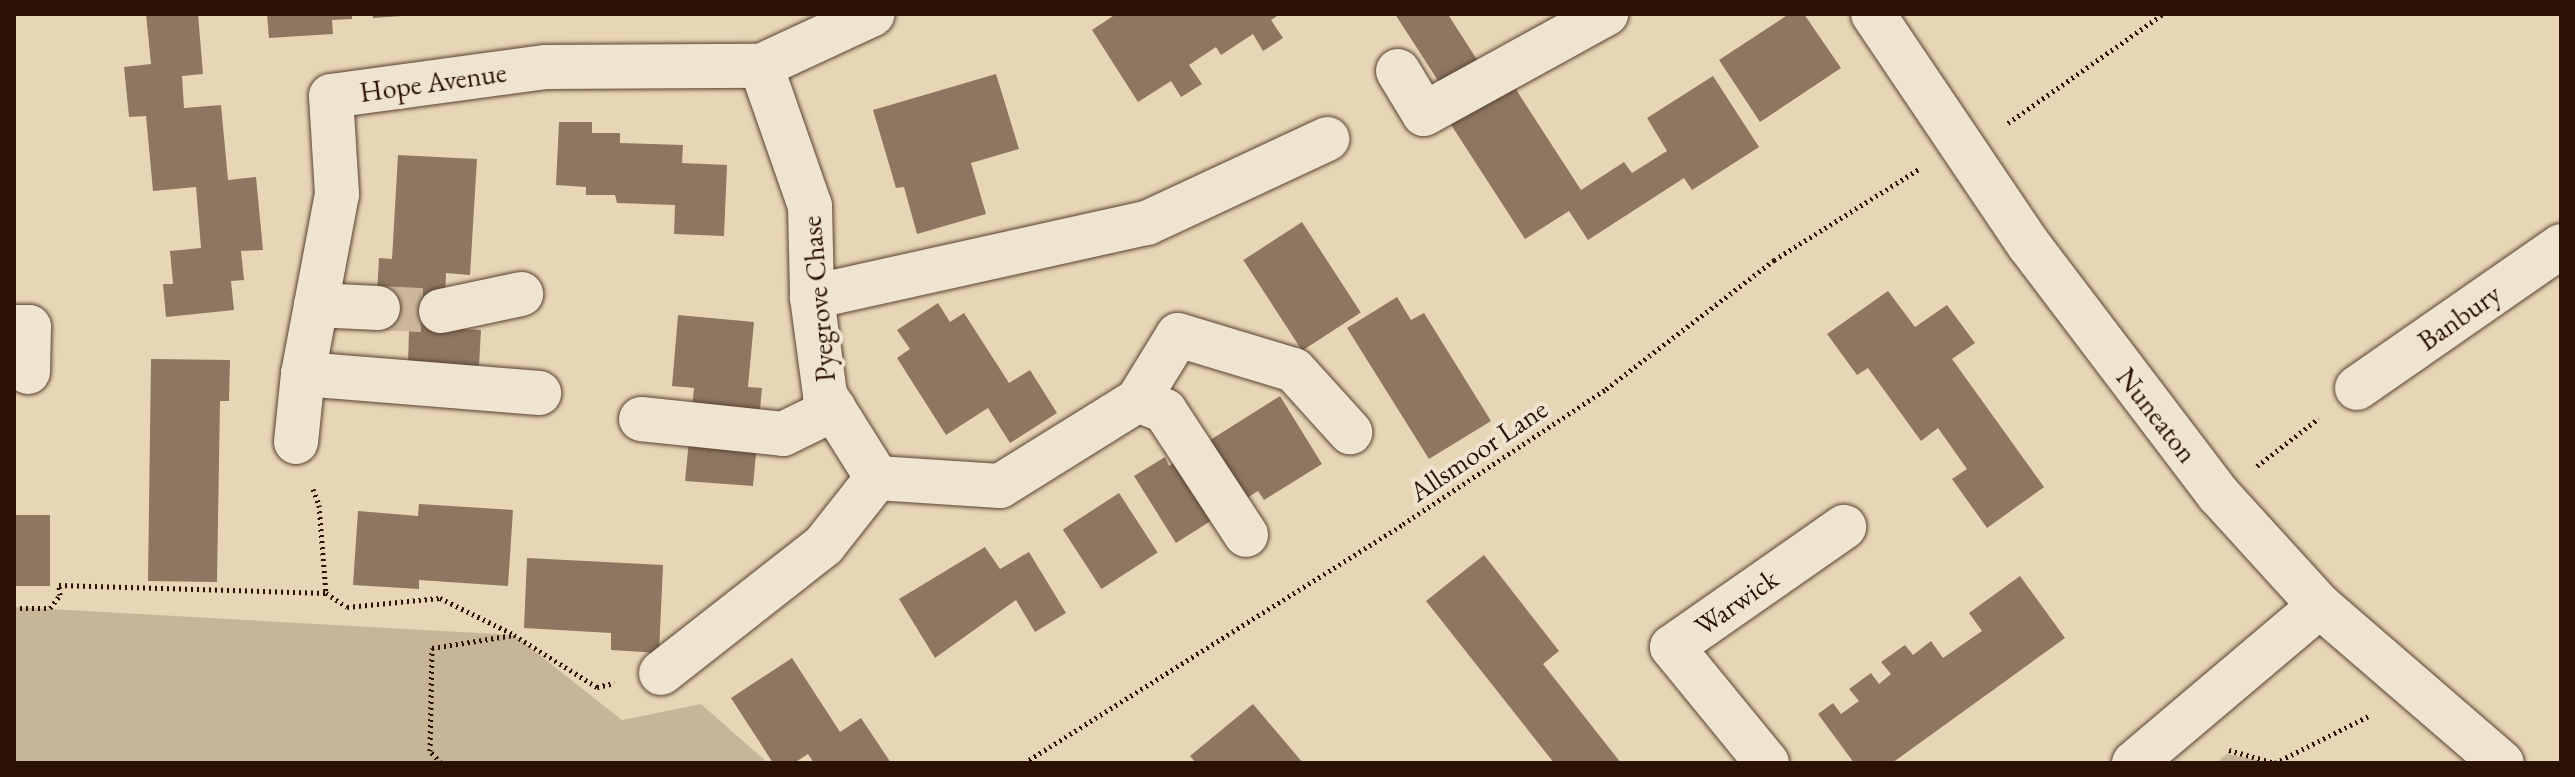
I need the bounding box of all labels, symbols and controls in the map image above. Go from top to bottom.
street label: Hope Avenue [357,55,509,109]
street label: Pyegrove Chase [794,215,842,383]
street label: Banbury [2411,277,2507,357]
street label: Nuneaton [2110,361,2204,469]
street label: Allsmoor Lane [1402,391,1554,509]
street label: Warwick [1688,561,1784,643]

